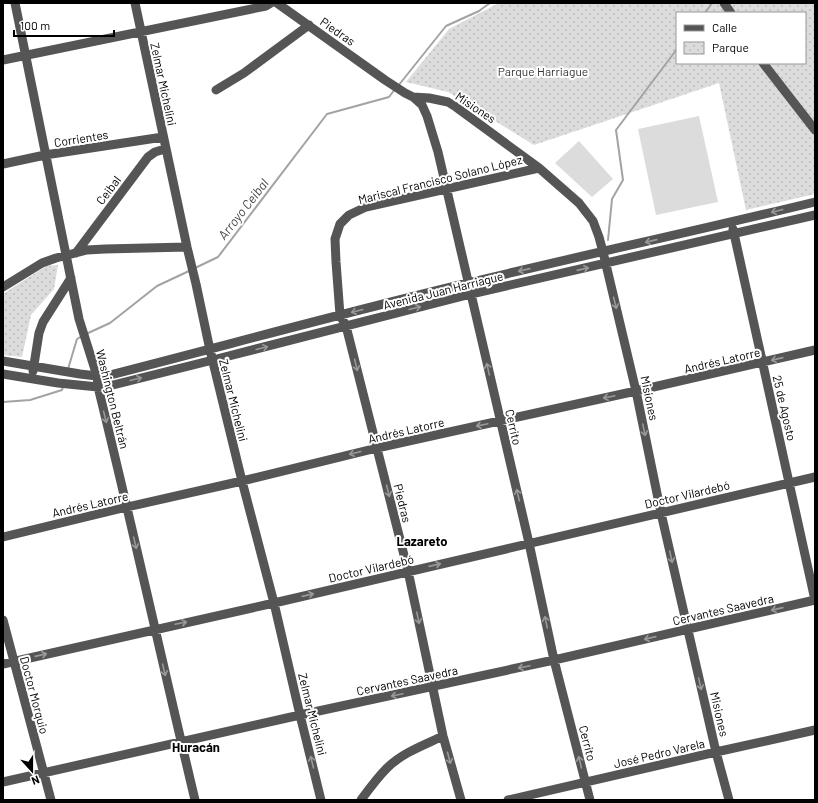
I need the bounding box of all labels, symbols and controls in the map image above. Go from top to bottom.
scale bar [14,12,114,38]
legend [676,12,806,64]
street label: Piedras [318,14,358,48]
text: 100 m [20,18,50,32]
text: Calle [712,20,737,34]
text: Parque [712,40,749,54]
street label: Zelmar Michelini [148,41,180,127]
park label: Parque Harriague [498,64,588,78]
street label: Misiones [453,88,499,126]
street label: Corrientes [53,127,109,149]
street label: Mariscal Francisco Solano López [357,152,523,206]
street label: Ceibal [93,173,123,207]
water label: Arroyo Ceibal [214,175,272,243]
one-way arrow [771,208,784,215]
one-way arrow [644,237,657,245]
one-way arrow [576,264,589,272]
one-way arrow [518,267,531,274]
street label: Avenida Juan Harriague [382,268,504,312]
one-way arrow [612,296,619,309]
one-way arrow [408,304,421,312]
one-way arrow [351,307,364,315]
one-way arrow [255,343,268,351]
street label: Andrés Latorre [683,344,761,376]
street label: Washington Beltrán [94,348,132,450]
one-way arrow [771,356,784,364]
street label: Zelmar Michelini [217,357,251,443]
one-way arrow [352,359,360,372]
one-way arrow [484,363,492,376]
street label: Misiones [638,374,662,422]
street label: 25 de Agosto [771,374,799,442]
one-way arrow [129,375,142,383]
one-way arrow [603,394,616,402]
street label: Cerrito [503,408,525,446]
one-way arrow [102,410,109,423]
street label: Andrés Latorre [367,414,445,446]
one-way arrow [476,421,489,429]
one-way arrow [641,423,649,436]
one-way arrow [349,450,362,458]
street label: Doctor Vilardebó [643,477,731,511]
street label: Piedras [391,482,415,524]
one-way arrow [384,485,392,498]
street label: Andrés Latorre [51,488,129,520]
one-way arrow [513,489,521,502]
district label: Lazareto [397,533,448,549]
one-way arrow [132,536,140,549]
one-way arrow [668,550,676,563]
street label: Doctor Vilardebó [327,551,415,585]
one-way arrow [428,561,441,569]
one-way arrow [301,590,314,598]
street label: Cervantes Saavedra [671,591,775,627]
one-way arrow [771,606,784,614]
one-way arrow [414,611,422,624]
one-way arrow [542,616,550,629]
one-way arrow [175,619,188,626]
one-way arrow [644,635,657,643]
one-way arrow [34,650,47,658]
street label: Doctor Morquio [18,655,52,735]
street label: Cervantes Saavedra [355,662,459,698]
one-way arrow [161,663,169,676]
one-way arrow [517,664,530,672]
street label: Zelmar Michelini [296,671,330,757]
one-way arrow [697,677,705,690]
street label: Misiones [708,690,732,738]
one-way arrow [390,691,403,699]
street label: Cerrito [577,724,599,762]
street label: José Pedro Varela [612,736,706,770]
district label: Huracán [172,739,220,755]
north arrow [12,751,52,791]
one-way arrow [446,752,454,765]
one-way arrow [308,756,315,769]
one-way arrow [576,756,584,769]
text: N [30,773,42,788]

